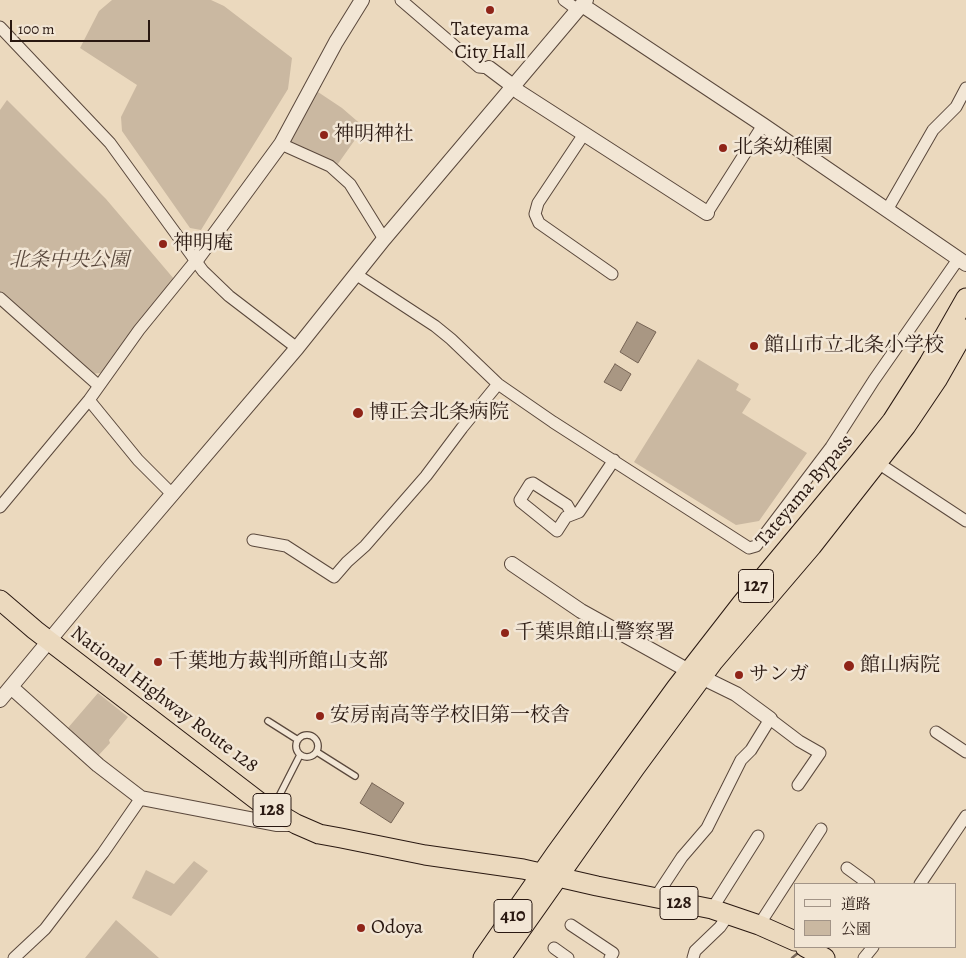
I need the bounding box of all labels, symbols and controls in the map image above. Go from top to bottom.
marker: Tateyama City Hall [484,4,496,16]
scale bar [12,10,152,42]
place label: Tateyama City Hall [451,18,529,65]
text: 100 m [18,19,55,39]
place label: 神明神社 [334,123,414,147]
marker: 神明神社 [318,129,330,141]
place label: 北条幼稚園 [733,136,833,160]
marker: 北条幼稚園 [717,142,729,154]
place label: 神明庵 [173,232,233,256]
marker: 神明庵 [157,238,169,250]
park label: 北条中央公園 [9,249,129,273]
place label: 館山市立北条小学校 [764,334,944,358]
marker: 館山市立北条小学校 [748,340,760,352]
place label: 博正会北条病院 [369,401,509,425]
marker: 博正会北条病院 [351,406,365,420]
street label: Tateyama Bypass [751,430,859,552]
road number: 127 [738,570,774,602]
place label: 千葉県館山警察署 [515,621,675,645]
street label: National Highway Route 128 [65,622,263,778]
marker: 千葉県館山警察署 [499,627,511,639]
place label: 千葉地方裁判所館山支部 [168,650,388,674]
place label: 館山病院 [860,654,940,678]
marker: 千葉地方裁判所館山支部 [152,656,164,668]
marker: 館山病院 [842,659,856,673]
place label: サンガ [749,663,809,687]
marker: サンガ [733,669,745,681]
place label: 安房南高等学校旧第一校舎 [330,704,570,728]
marker: 安房南高等学校旧第一校舎 [314,710,326,722]
road number: 128 [253,794,291,826]
legend [794,883,956,948]
road number: 128 [660,886,698,920]
text: 道路 [841,894,871,914]
road number: 410 [494,899,532,932]
place label: Odoya [371,916,423,940]
text: 公園 [841,919,871,939]
marker: Odoya [355,922,367,934]

